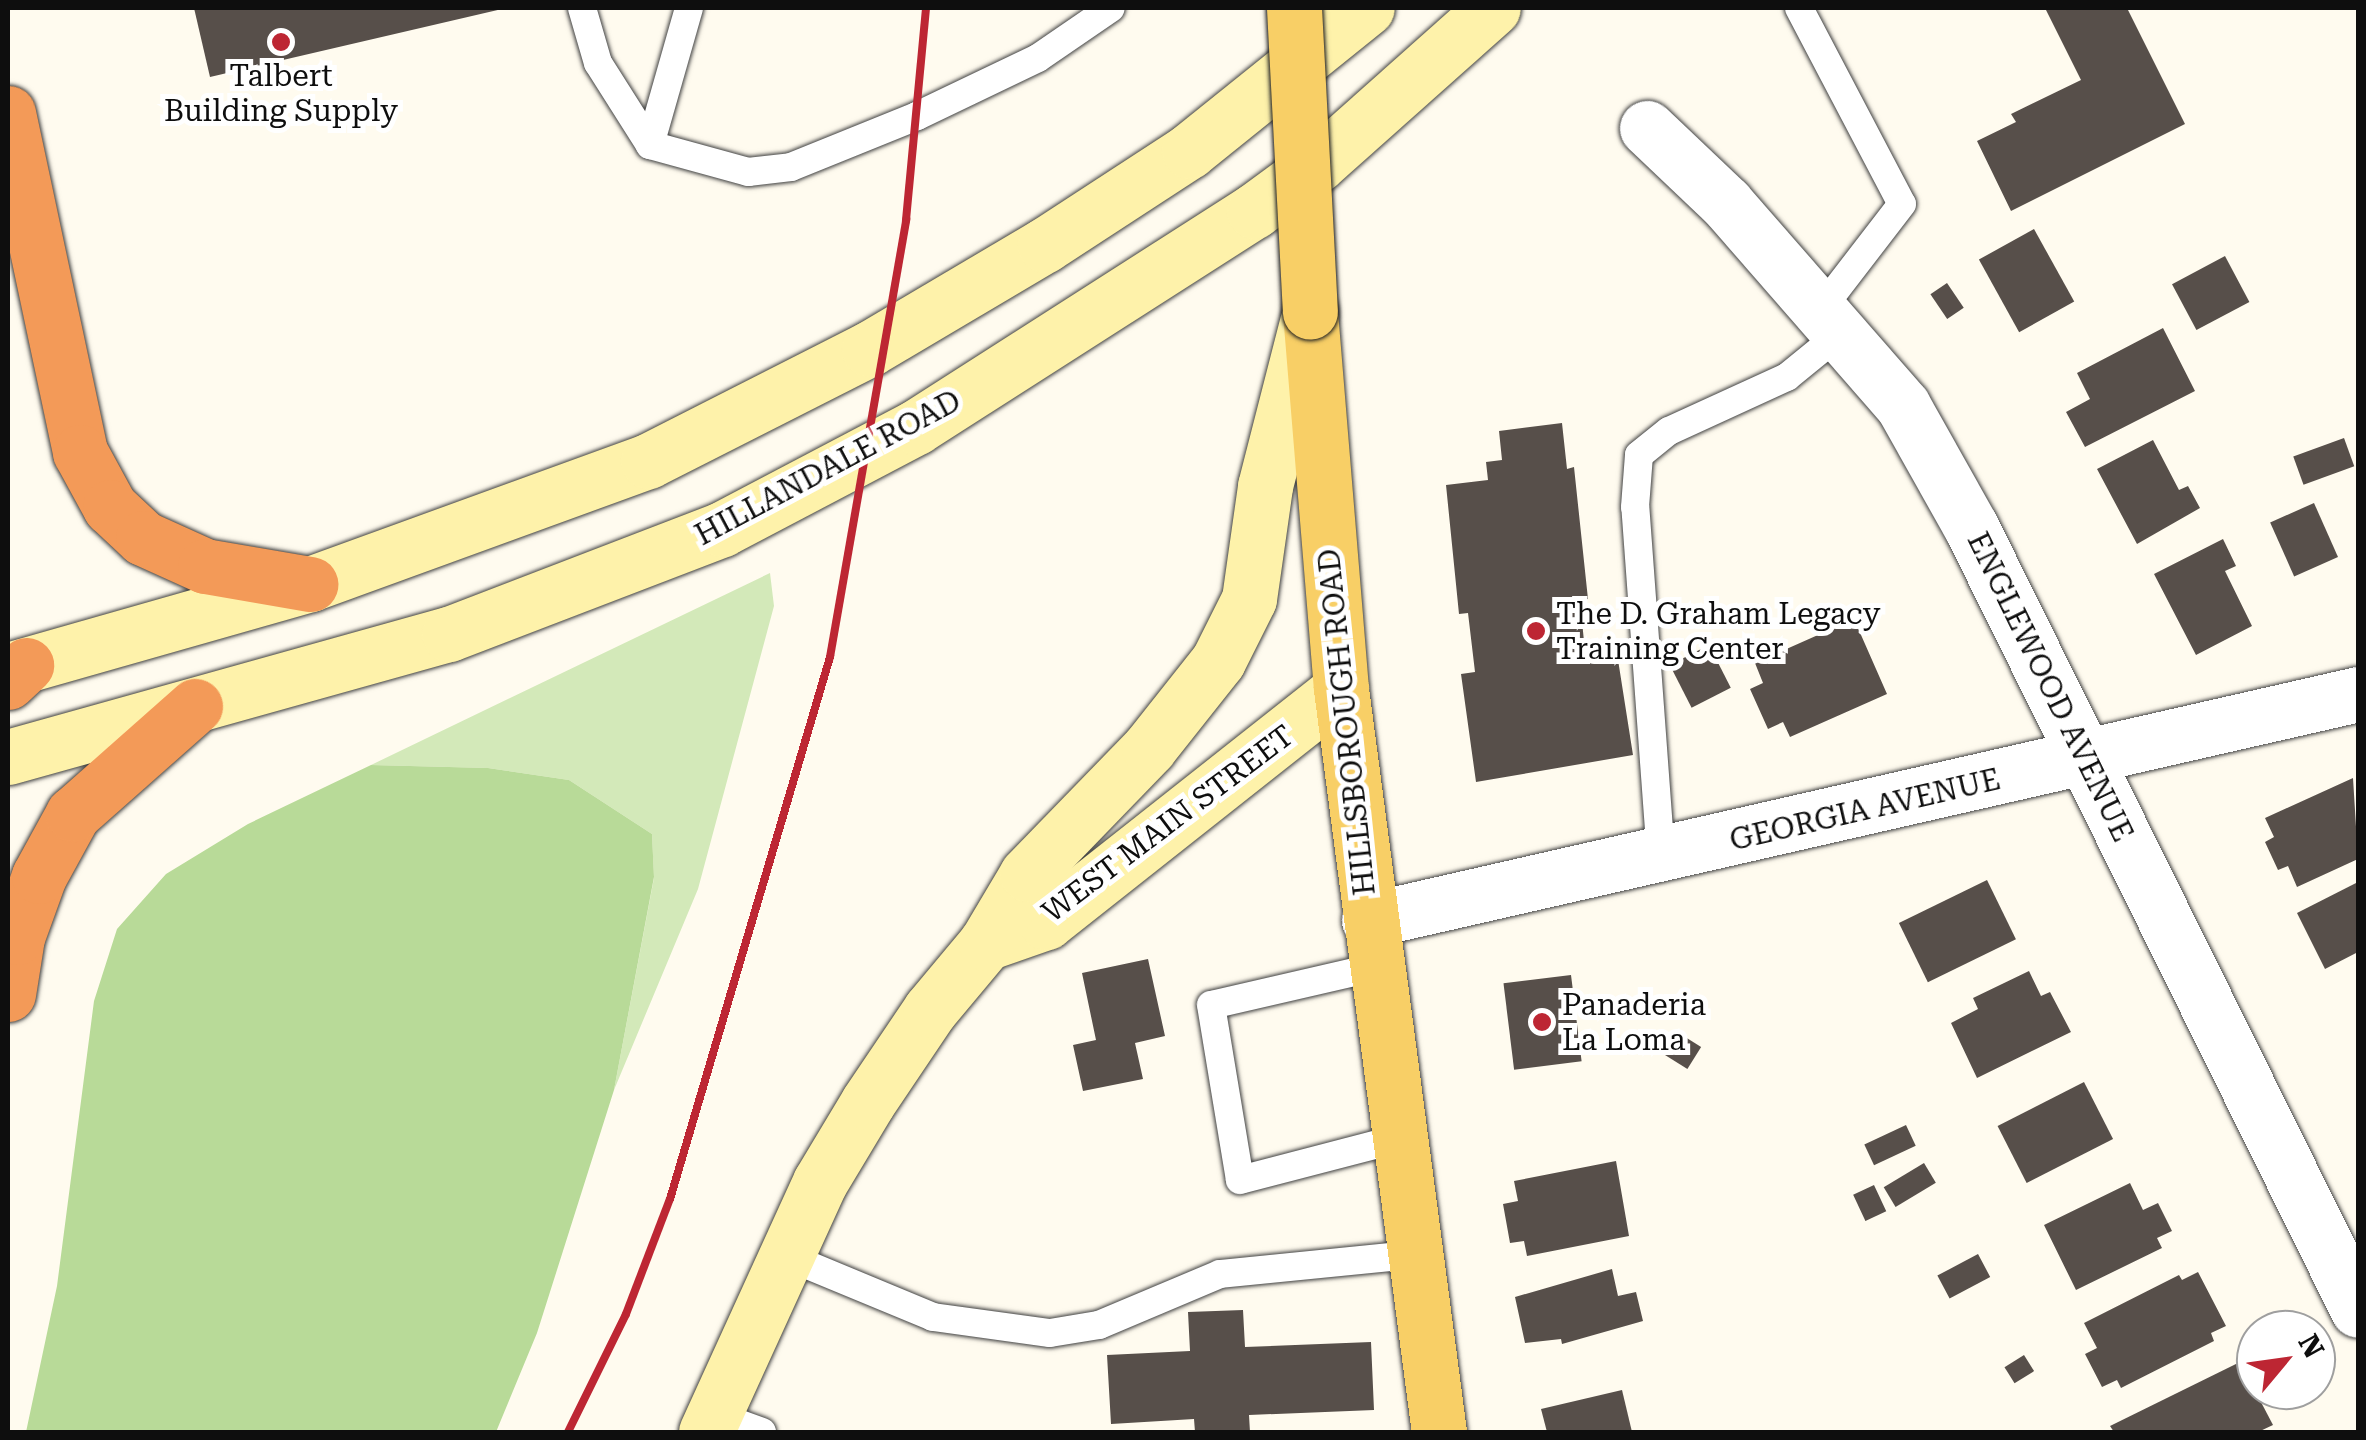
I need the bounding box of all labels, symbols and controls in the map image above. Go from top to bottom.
marker: Talbert Building Supply [270,31,292,53]
place label: Talbert Building Supply [164,58,398,128]
street label: HILLANDALE ROAD [689,383,967,553]
street label: ENGLEWOOD AVENUE [1959,527,2141,847]
street label: HILLSBOROUGH ROAD [1311,547,1383,897]
place label: The D. Graham Legacy Training Center [1556,596,1881,666]
marker: The D. Graham Legacy Training Center [1525,620,1547,642]
street label: WEST MAIN STREET [1035,718,1301,930]
street label: GEORGIA AVENUE [1726,761,2004,859]
place label: Panaderia La Loma [1562,987,1706,1058]
marker: Panaderia La Loma [1531,1011,1553,1033]
north arrow [2236,1310,2336,1410]
text: N [2291,1329,2331,1364]

